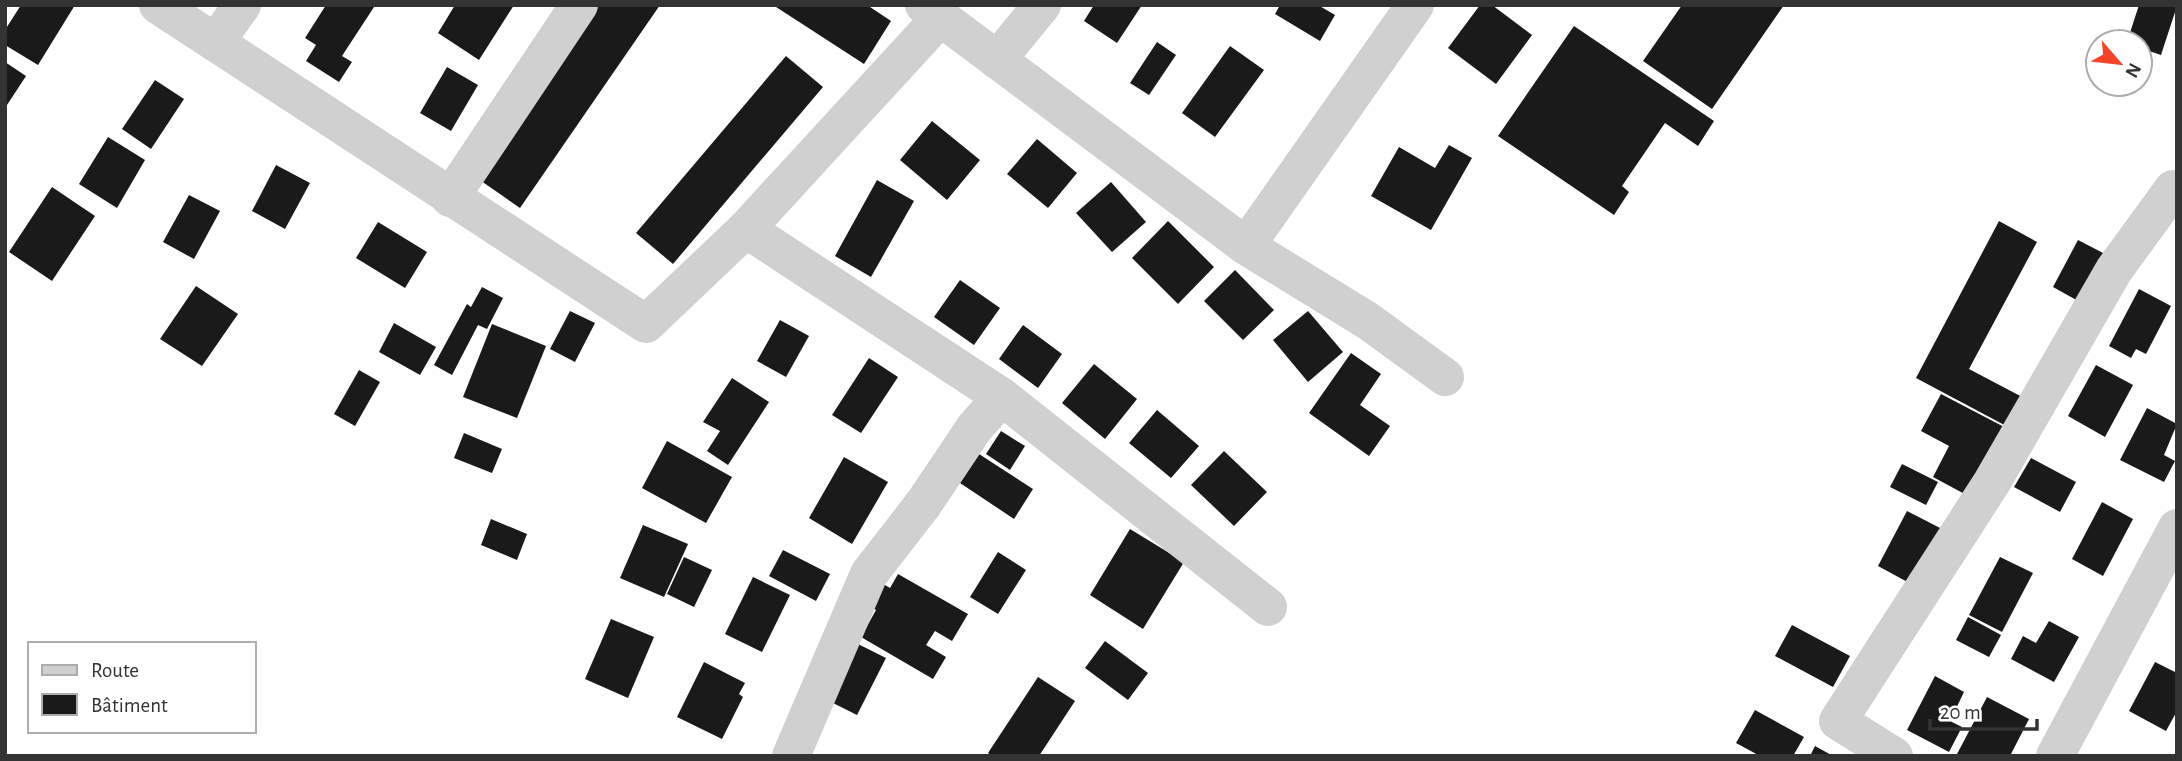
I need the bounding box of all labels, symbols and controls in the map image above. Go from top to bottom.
north arrow [2084,28,2154,98]
text: N [2121,60,2144,81]
legend [28,642,256,733]
text: Route [91,660,139,681]
scale bar [1930,688,2037,732]
text: Bâtiment [91,695,168,716]
text: 20 m [1940,702,1981,723]

